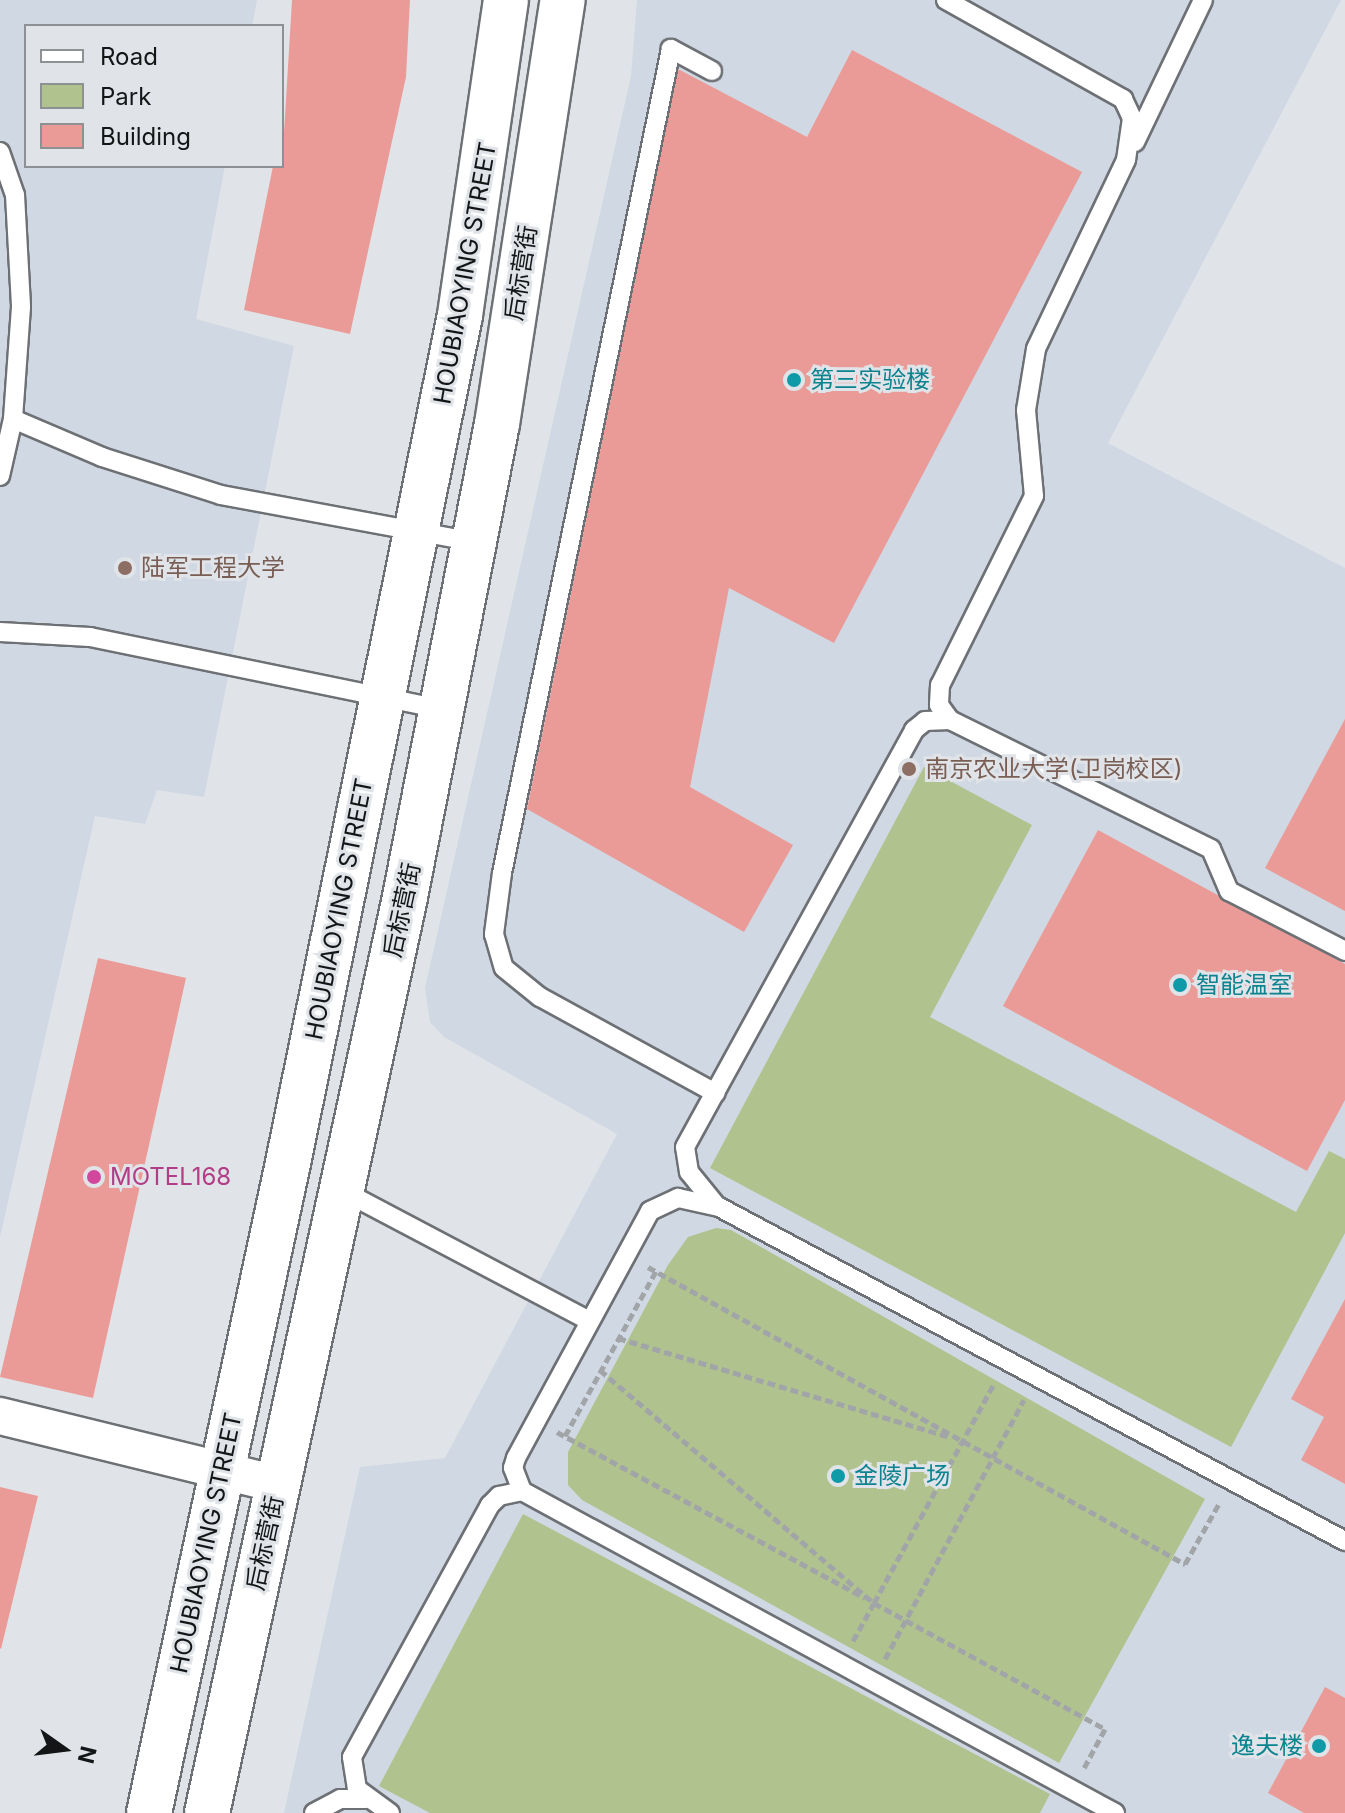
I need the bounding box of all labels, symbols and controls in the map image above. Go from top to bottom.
legend [24,24,284,168]
text: Road [100,42,158,71]
text: Park [100,82,151,111]
text: Building [100,122,191,151]
street label: HOUBIAOYING STREET [428,140,502,406]
street label: 后标营街 [499,223,543,323]
place label: 第三实验楼 [810,366,930,394]
marker: 第三实验楼 [785,371,803,389]
place label: 陆军工程大学 [141,554,285,582]
marker: 陆军工程大学 [116,559,134,577]
place label: 南京农业大学(卫岗校区) [925,755,1183,783]
marker: 南京农业大学(卫岗校区) [900,760,918,778]
street label: HOUBIAOYING STREET [300,776,378,1042]
street label: 后标营街 [378,860,426,960]
place label: 智能温室 [1196,971,1292,999]
marker: 智能温室 [1171,976,1189,994]
place label: MOTEL168 [110,1163,231,1191]
marker: MOTEL168 [85,1168,103,1186]
street label: HOUBIAOYING STREET [164,1410,248,1676]
place label: 金陵广场 [854,1462,950,1490]
marker: 金陵广场 [829,1467,847,1485]
street label: 后标营街 [241,1493,289,1593]
north arrow [24,1709,104,1789]
place label: 逸夫楼 [1231,1732,1303,1760]
marker: 逸夫楼 [1310,1737,1328,1755]
text: N [73,1744,102,1766]

